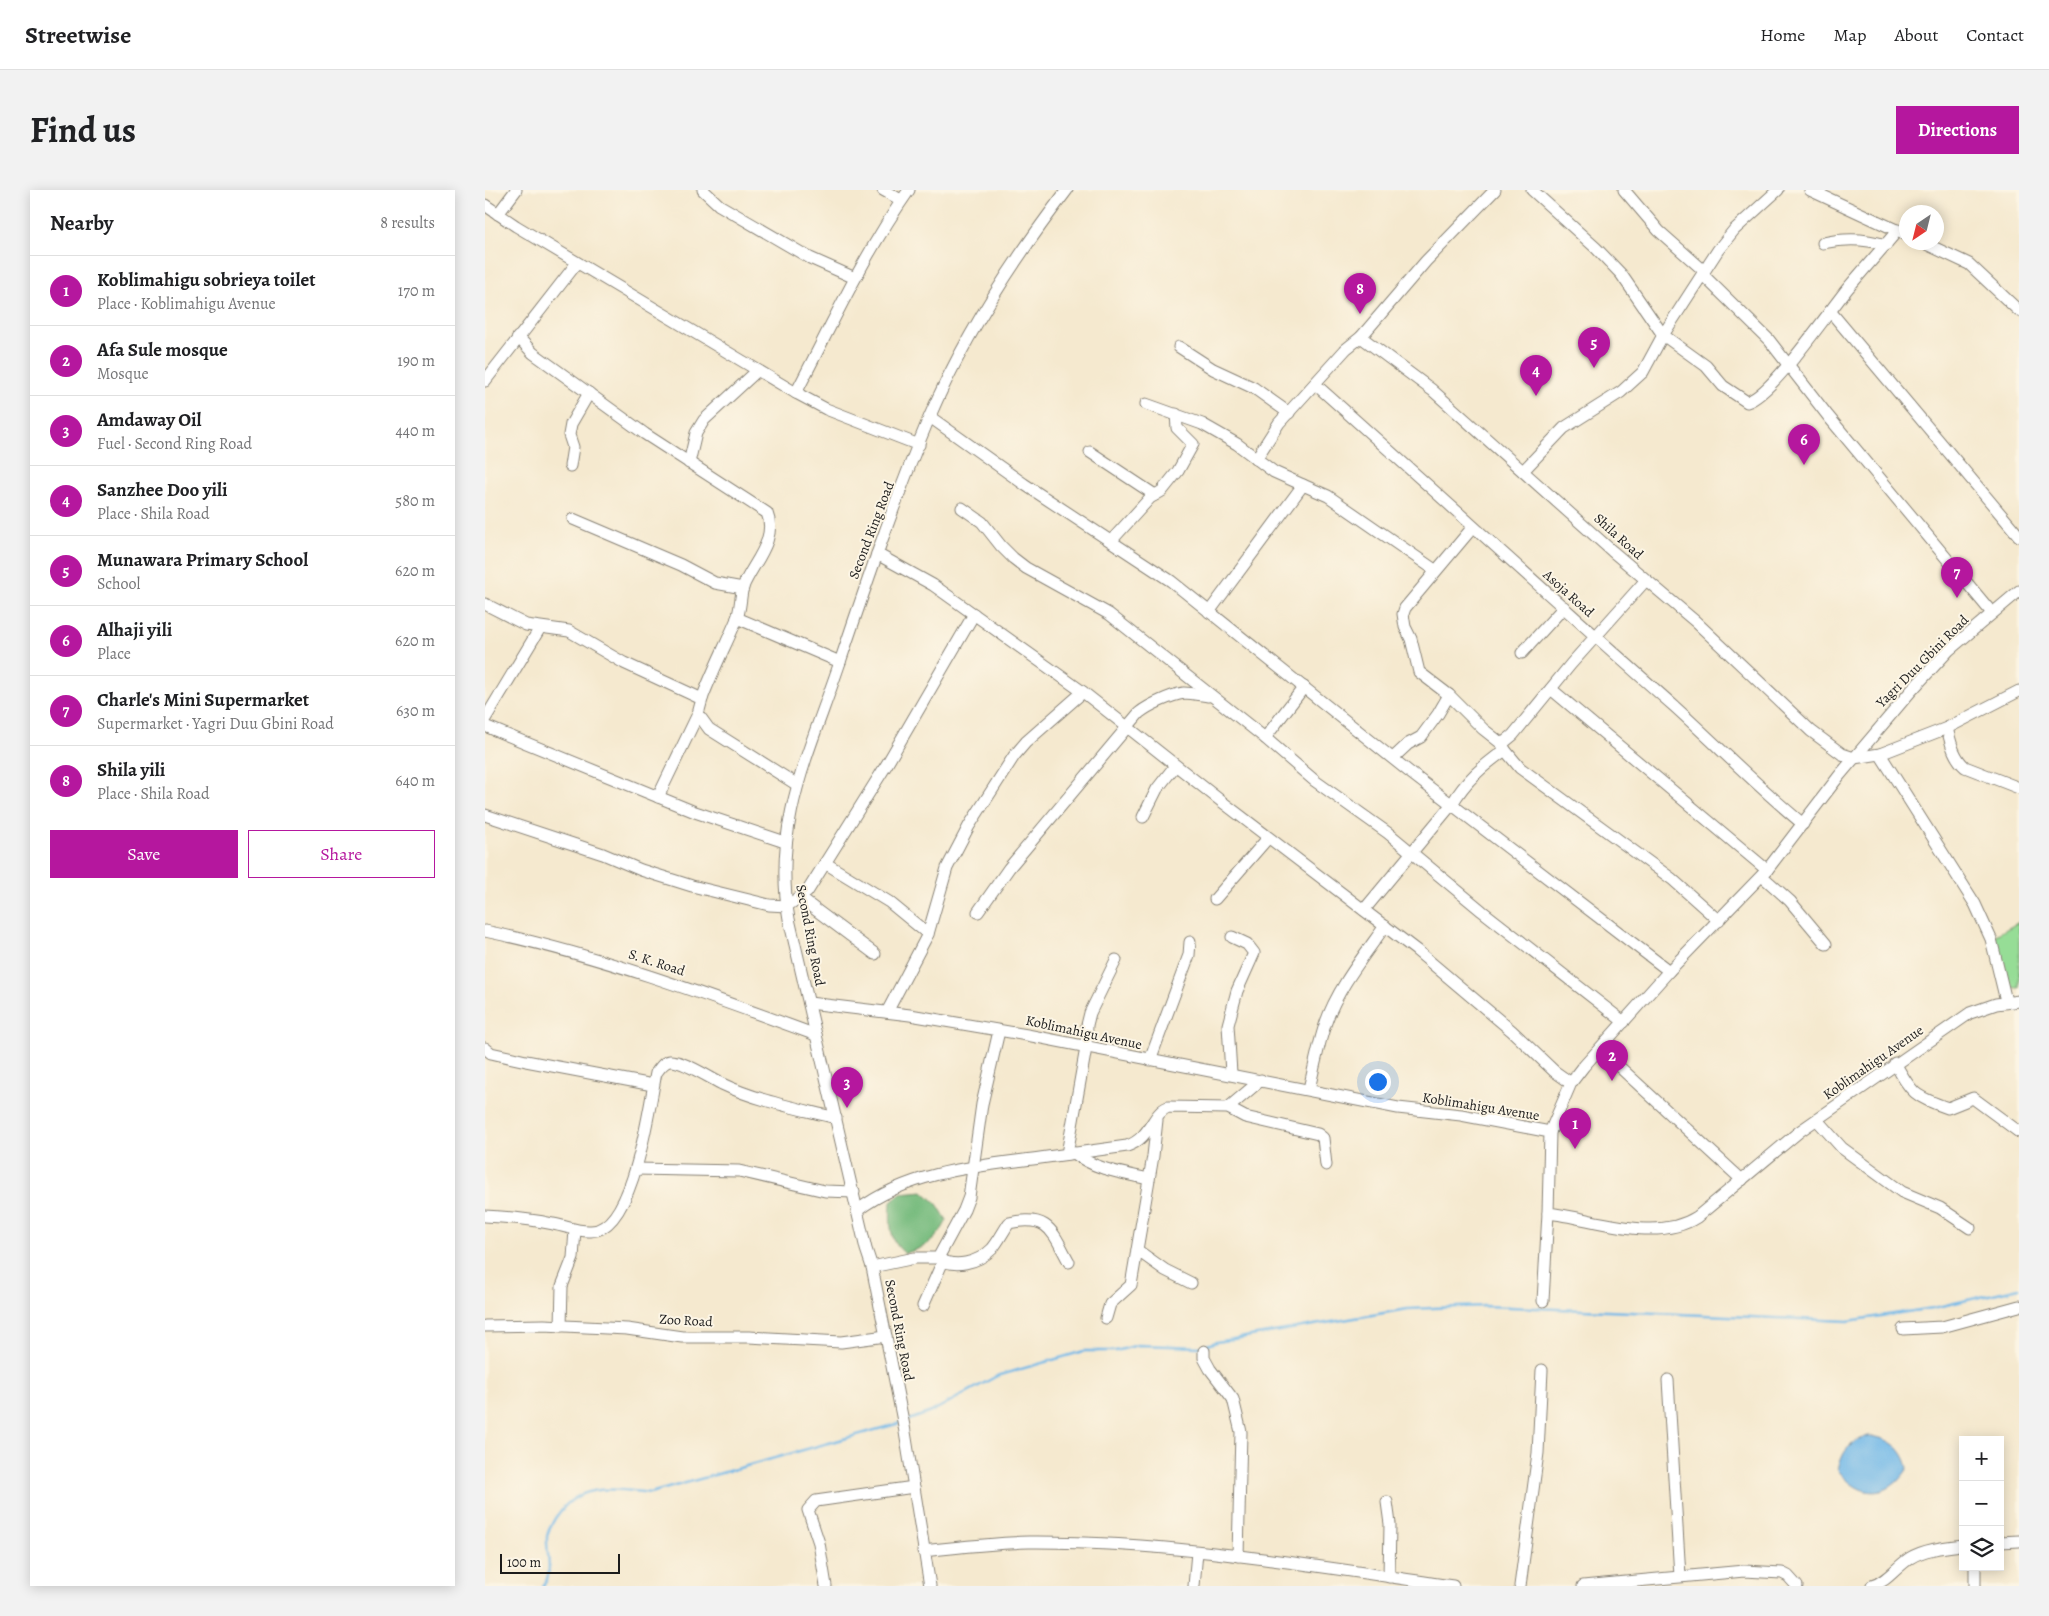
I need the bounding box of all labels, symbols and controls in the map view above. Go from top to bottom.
text: Streetwise [25,19,131,51]
text: Home [1760,23,1805,47]
text: Map [1833,23,1866,47]
text: About [1894,23,1938,47]
text: Contact [1966,23,2024,47]
text: Find us [30,106,136,154]
button: Directions [1896,106,2019,154]
north arrow [1899,205,1944,250]
text: Nearby [50,209,113,237]
text: 8 results [380,212,435,234]
text: Koblimahigu sobrieya toilet [97,267,316,293]
pin: 8 [1344,273,1376,314]
text: 1 [63,280,69,302]
text: 170 m [398,280,435,302]
text: Place · Koblimahigu Avenue [97,293,276,315]
pin: 5 [1578,327,1610,368]
text: Afa Sule mosque [97,337,228,363]
text: 2 [62,350,70,372]
text: 190 m [397,350,435,372]
pin: 4 [1520,355,1552,396]
text: Mosque [97,363,149,385]
text: Amdaway Oil [97,407,202,433]
text: 3 [63,420,69,442]
text: 440 m [395,420,435,442]
pin: 6 [1788,424,1820,465]
text: Fuel · Second Ring Road [97,433,252,455]
text: Sanzhee Doo yili [97,477,228,503]
street label: Second Ring Road [844,478,899,582]
text: 4 [62,490,70,512]
text: 580 m [395,490,435,512]
text: Place · Shila Road [97,503,210,525]
street label: Shila Road [1590,509,1648,564]
text: Munawara Primary School [97,547,308,573]
pin: 7 [1941,557,1973,598]
text: 5 [63,560,69,582]
text: 620 m [395,560,435,582]
street label: Asoja Road [1538,565,1599,622]
text: School [97,573,140,595]
street label: Yagri Duu Gbini Road [1871,611,1973,713]
text: Alhaji yili [97,617,172,643]
text: 6 [62,630,70,652]
text: 620 m [395,630,435,652]
text: Place [97,643,131,665]
text: Charle's Mini Supermarket [97,687,309,713]
text: 7 [63,700,69,722]
text: 630 m [396,700,435,722]
text: Supermarket · Yagri Duu Gbini Road [97,713,334,735]
text: Shila yili [97,757,165,783]
text: 8 [62,770,70,792]
text: 640 m [395,770,435,792]
text: Place · Shila Road [97,783,210,805]
button: Save [50,830,238,878]
button: Share [248,830,435,878]
street label: Second Ring Road [791,883,830,988]
street label: S. K. Road [626,944,688,981]
street label: Koblimahigu Avenue [1024,1011,1144,1054]
street label: Koblimahigu Avenue [1819,1021,1927,1104]
pin: 2 [1596,1040,1628,1081]
pin: 3 [831,1067,863,1108]
your location [1365,1069,1391,1095]
street label: Koblimahigu Avenue [1421,1088,1541,1125]
pin: 1 [1559,1108,1591,1149]
street label: Second Ring Road [880,1278,919,1383]
street label: Zoo Road [659,1310,714,1331]
map controls [1959,1436,2004,1571]
button: + [1959,1436,2004,1481]
button: − [1959,1481,2004,1526]
button: layers [1959,1526,2004,1571]
scale bar [500,1551,620,1574]
text: 100 m [507,1553,541,1572]

